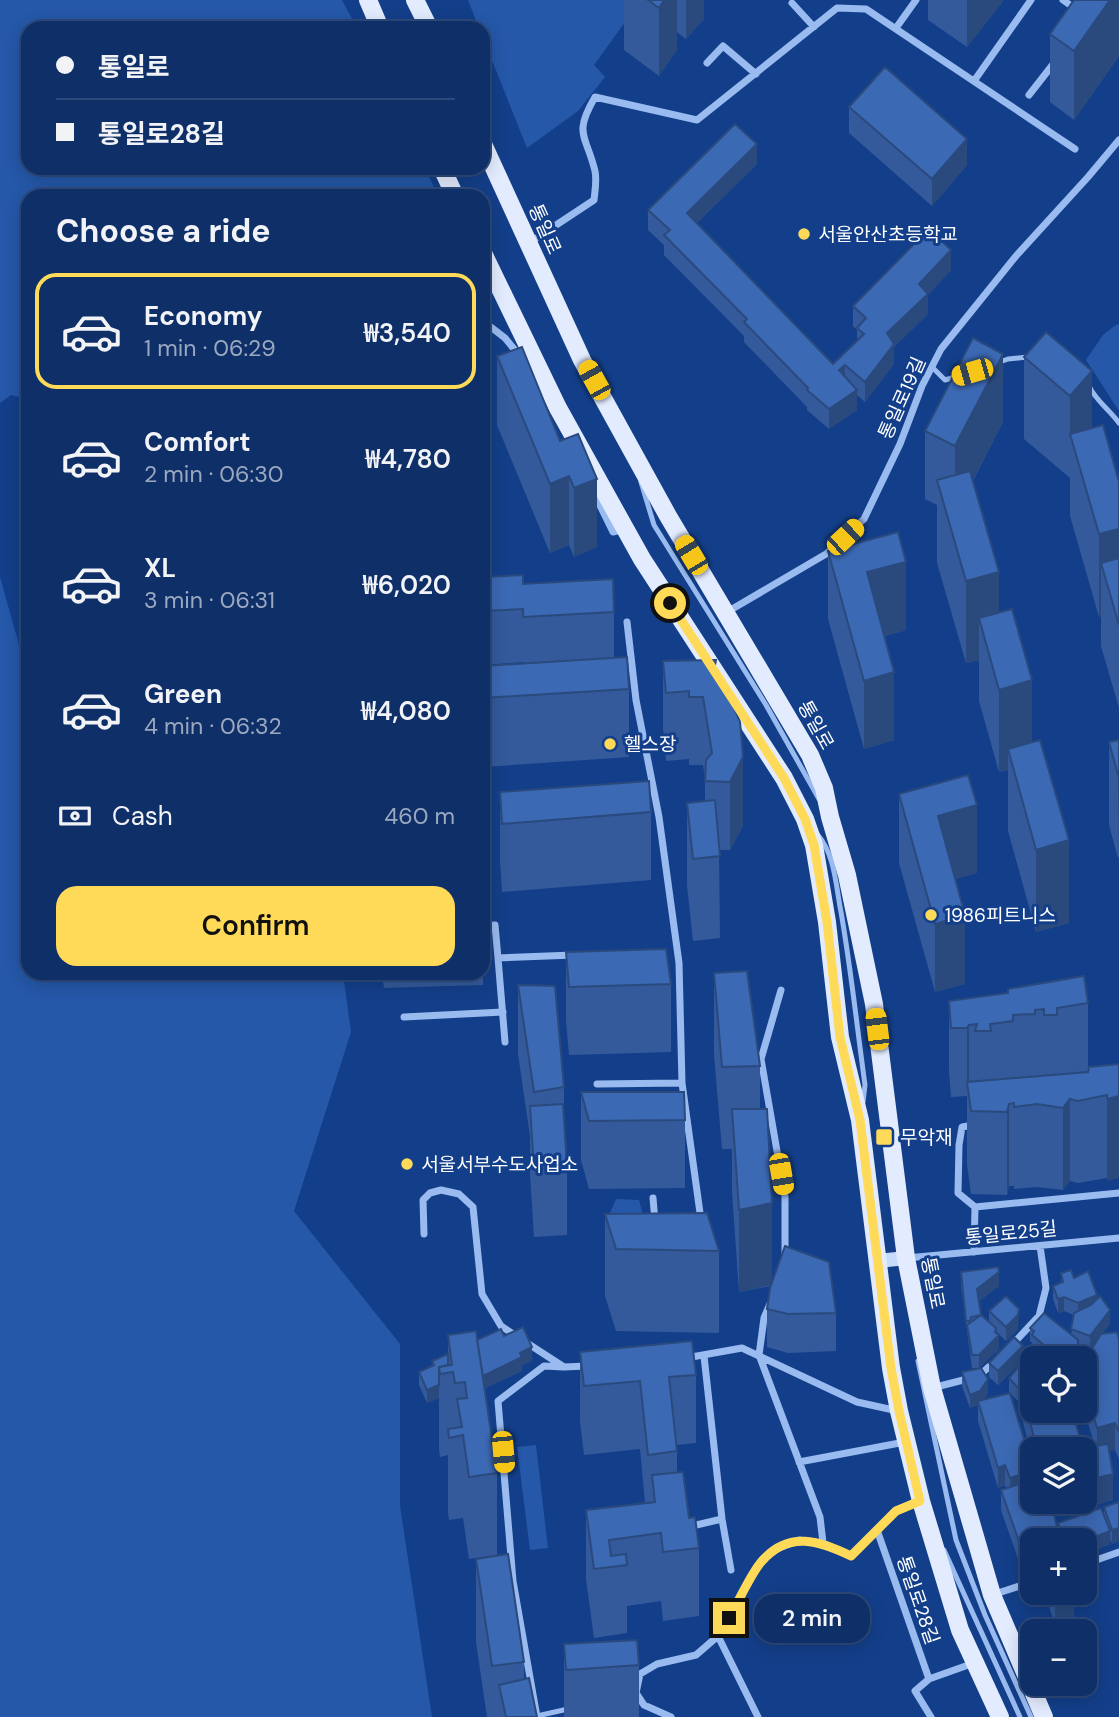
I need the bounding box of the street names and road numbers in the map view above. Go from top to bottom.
street label: 통일로 [523,200,567,258]
street label: 통일로19길 [873,353,931,443]
street label: 통일로 [792,696,840,754]
street label: 통일로25길 [964,1216,1058,1250]
street label: 통일로 [916,1255,950,1311]
street label: 통일로28길 [891,1552,945,1648]

